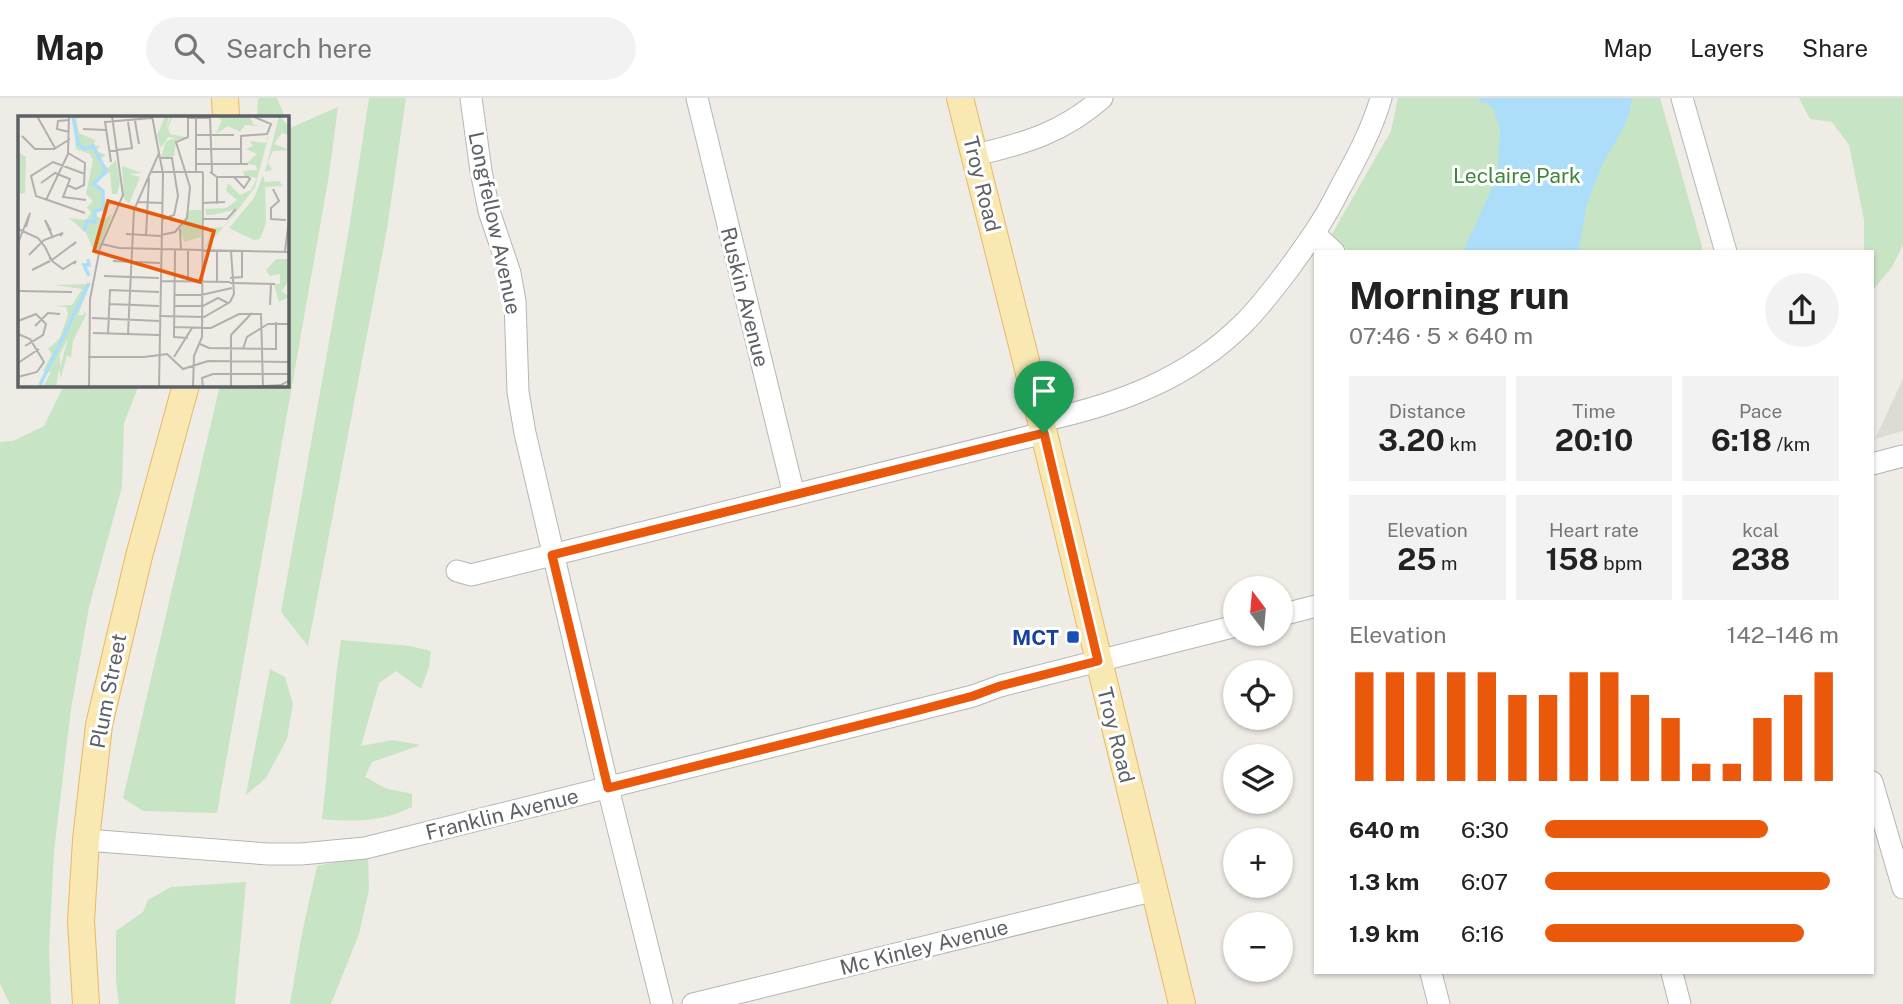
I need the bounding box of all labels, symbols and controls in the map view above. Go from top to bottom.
search box [146,17,636,80]
text: Map [35,29,104,67]
icon: search [170,29,208,67]
text: Search here [226,33,372,64]
text: Map [1603,34,1652,62]
text: Layers [1690,34,1764,62]
text: Share [1802,34,1868,62]
inset map [18,116,289,387]
street label: Longfellow Avenue [463,129,527,317]
street label: Troy Road [958,134,1006,234]
park label: Leclaire Park [1453,163,1581,188]
street label: Ruskin Avenue [716,224,774,370]
text: Morning run [1349,273,1570,318]
button: share [1765,273,1839,347]
text: 07:46 · 5 × 640 m [1349,322,1533,349]
pin [1014,361,1074,433]
icon: arrive [1025,372,1063,410]
text: Distance [1389,400,1466,422]
text: Time [1572,400,1616,422]
text: Pace [1739,400,1782,422]
text: 3.20 [1378,422,1445,458]
text: 20:10 [1555,422,1633,458]
text: 6:18 [1711,422,1772,458]
text: km [1445,433,1477,455]
text: /km [1772,433,1810,455]
text: Elevation [1387,519,1468,541]
text: Heart rate [1549,519,1639,541]
text: kcal [1742,519,1779,541]
text: 25 [1397,541,1436,577]
text: 158 [1546,541,1599,577]
text: 238 [1731,541,1790,577]
text: m [1436,552,1458,574]
text: bpm [1599,552,1642,574]
north arrow [1223,576,1293,646]
map controls [1223,576,1293,982]
text: Elevation [1349,621,1447,648]
text: 142–146 m [1727,621,1839,648]
place label: MCT [1012,625,1059,650]
marker: MCT [1065,629,1081,645]
street label: Plum Street [85,632,131,750]
button: locate [1223,660,1293,730]
street label: Troy Road [1092,685,1140,785]
button: layers [1223,744,1293,814]
street label: Franklin Avenue [423,783,581,845]
text: 640 m [1349,816,1420,843]
text: 6:30 [1461,816,1509,843]
button: + [1223,828,1293,898]
text: 1.3 km [1349,868,1419,895]
text: 6:07 [1461,868,1508,895]
button: − [1223,912,1293,982]
street label: Mc Kinley Avenue [837,914,1011,980]
text: 1.9 km [1349,920,1419,947]
text: 6:16 [1461,920,1504,947]

